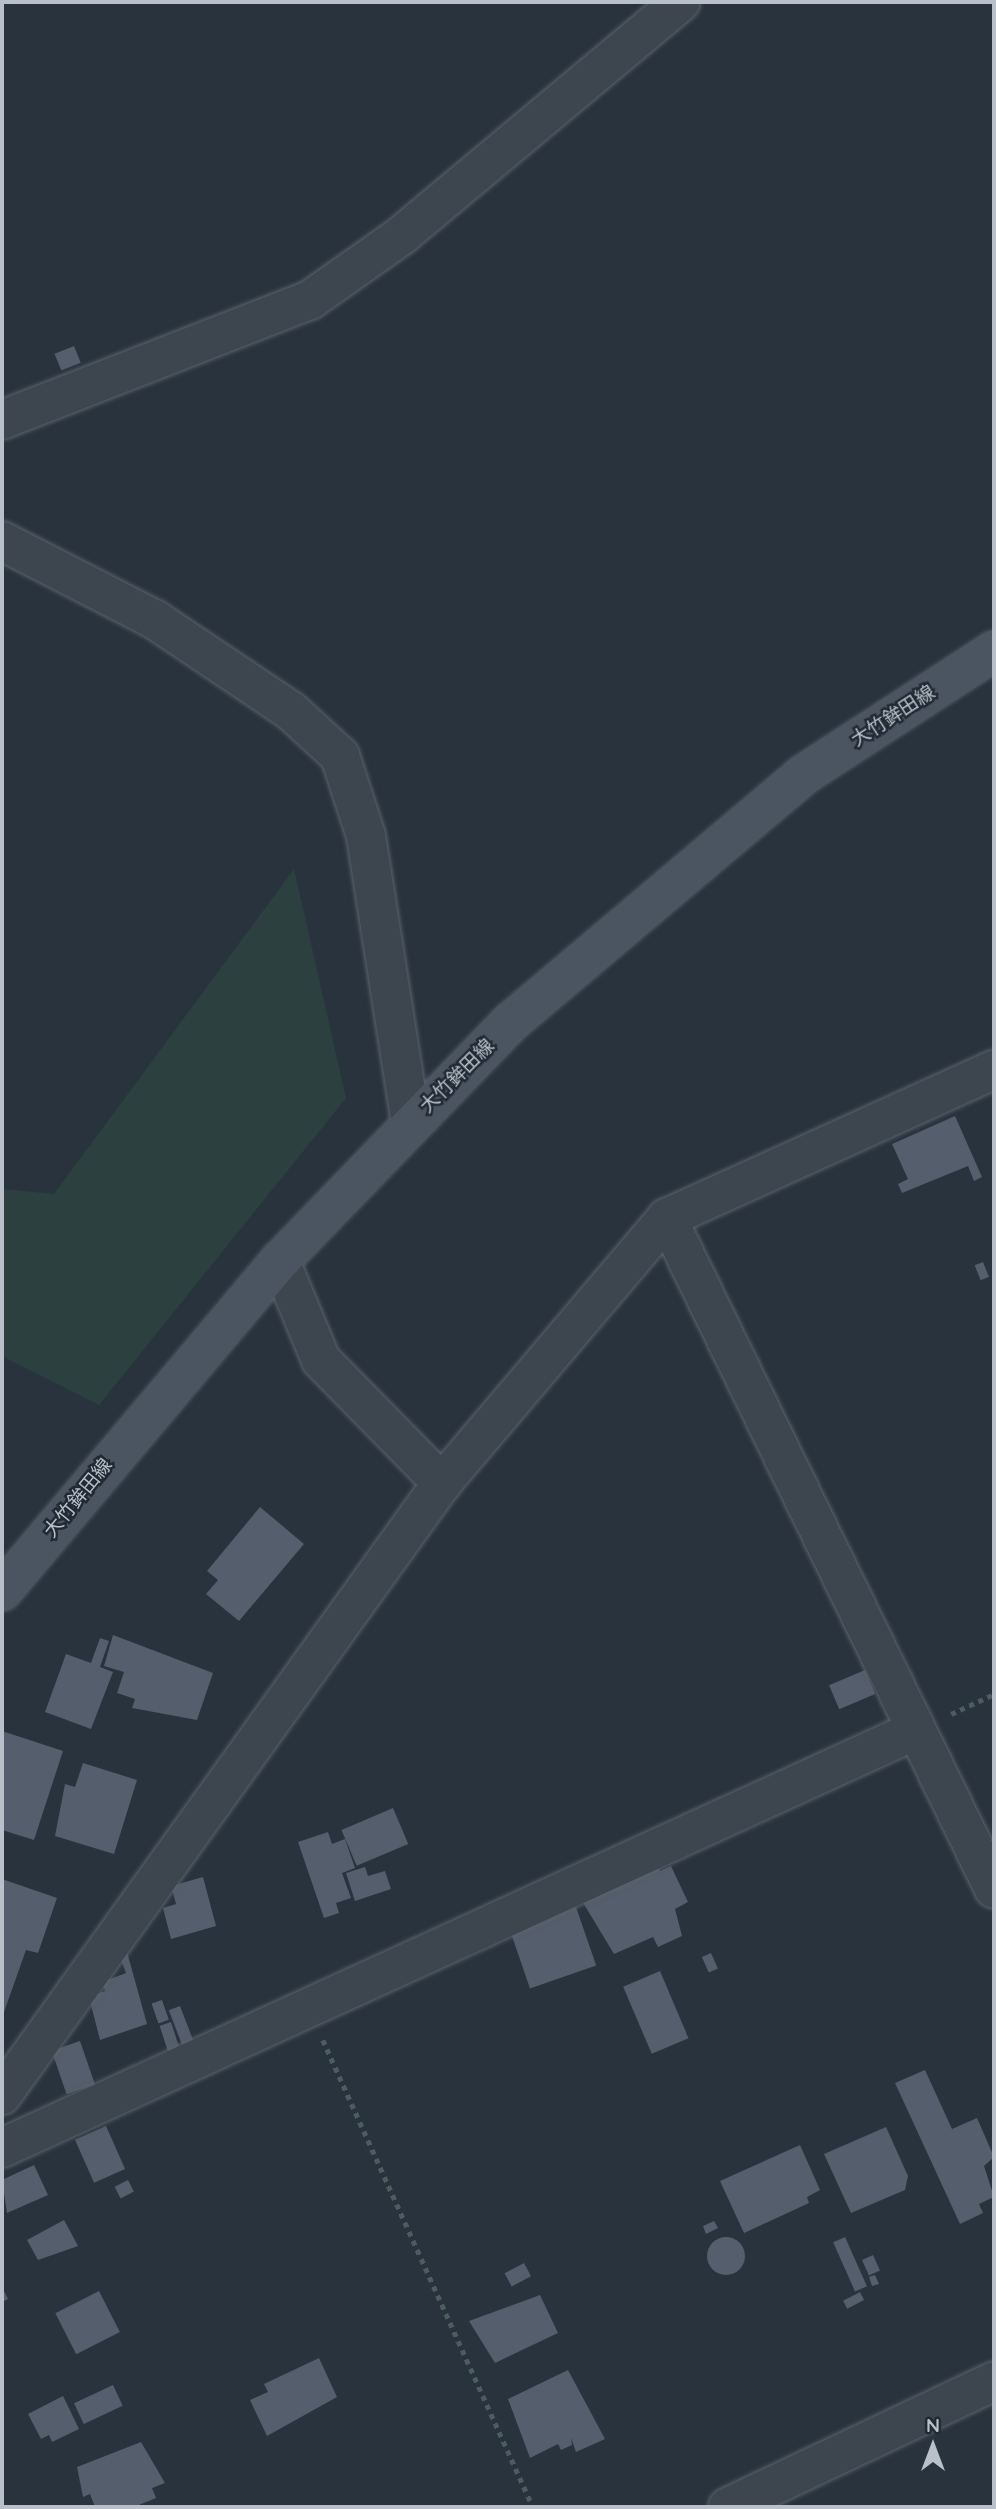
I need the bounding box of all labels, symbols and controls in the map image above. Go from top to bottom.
street label: 大竹鉾田線 [847,681,939,751]
street label: 大竹鉾田線 [415,1034,499,1118]
street label: 大竹鉾田線 [39,1454,117,1542]
north arrow [898,2411,968,2481]
text: N [926,2413,940,2437]

